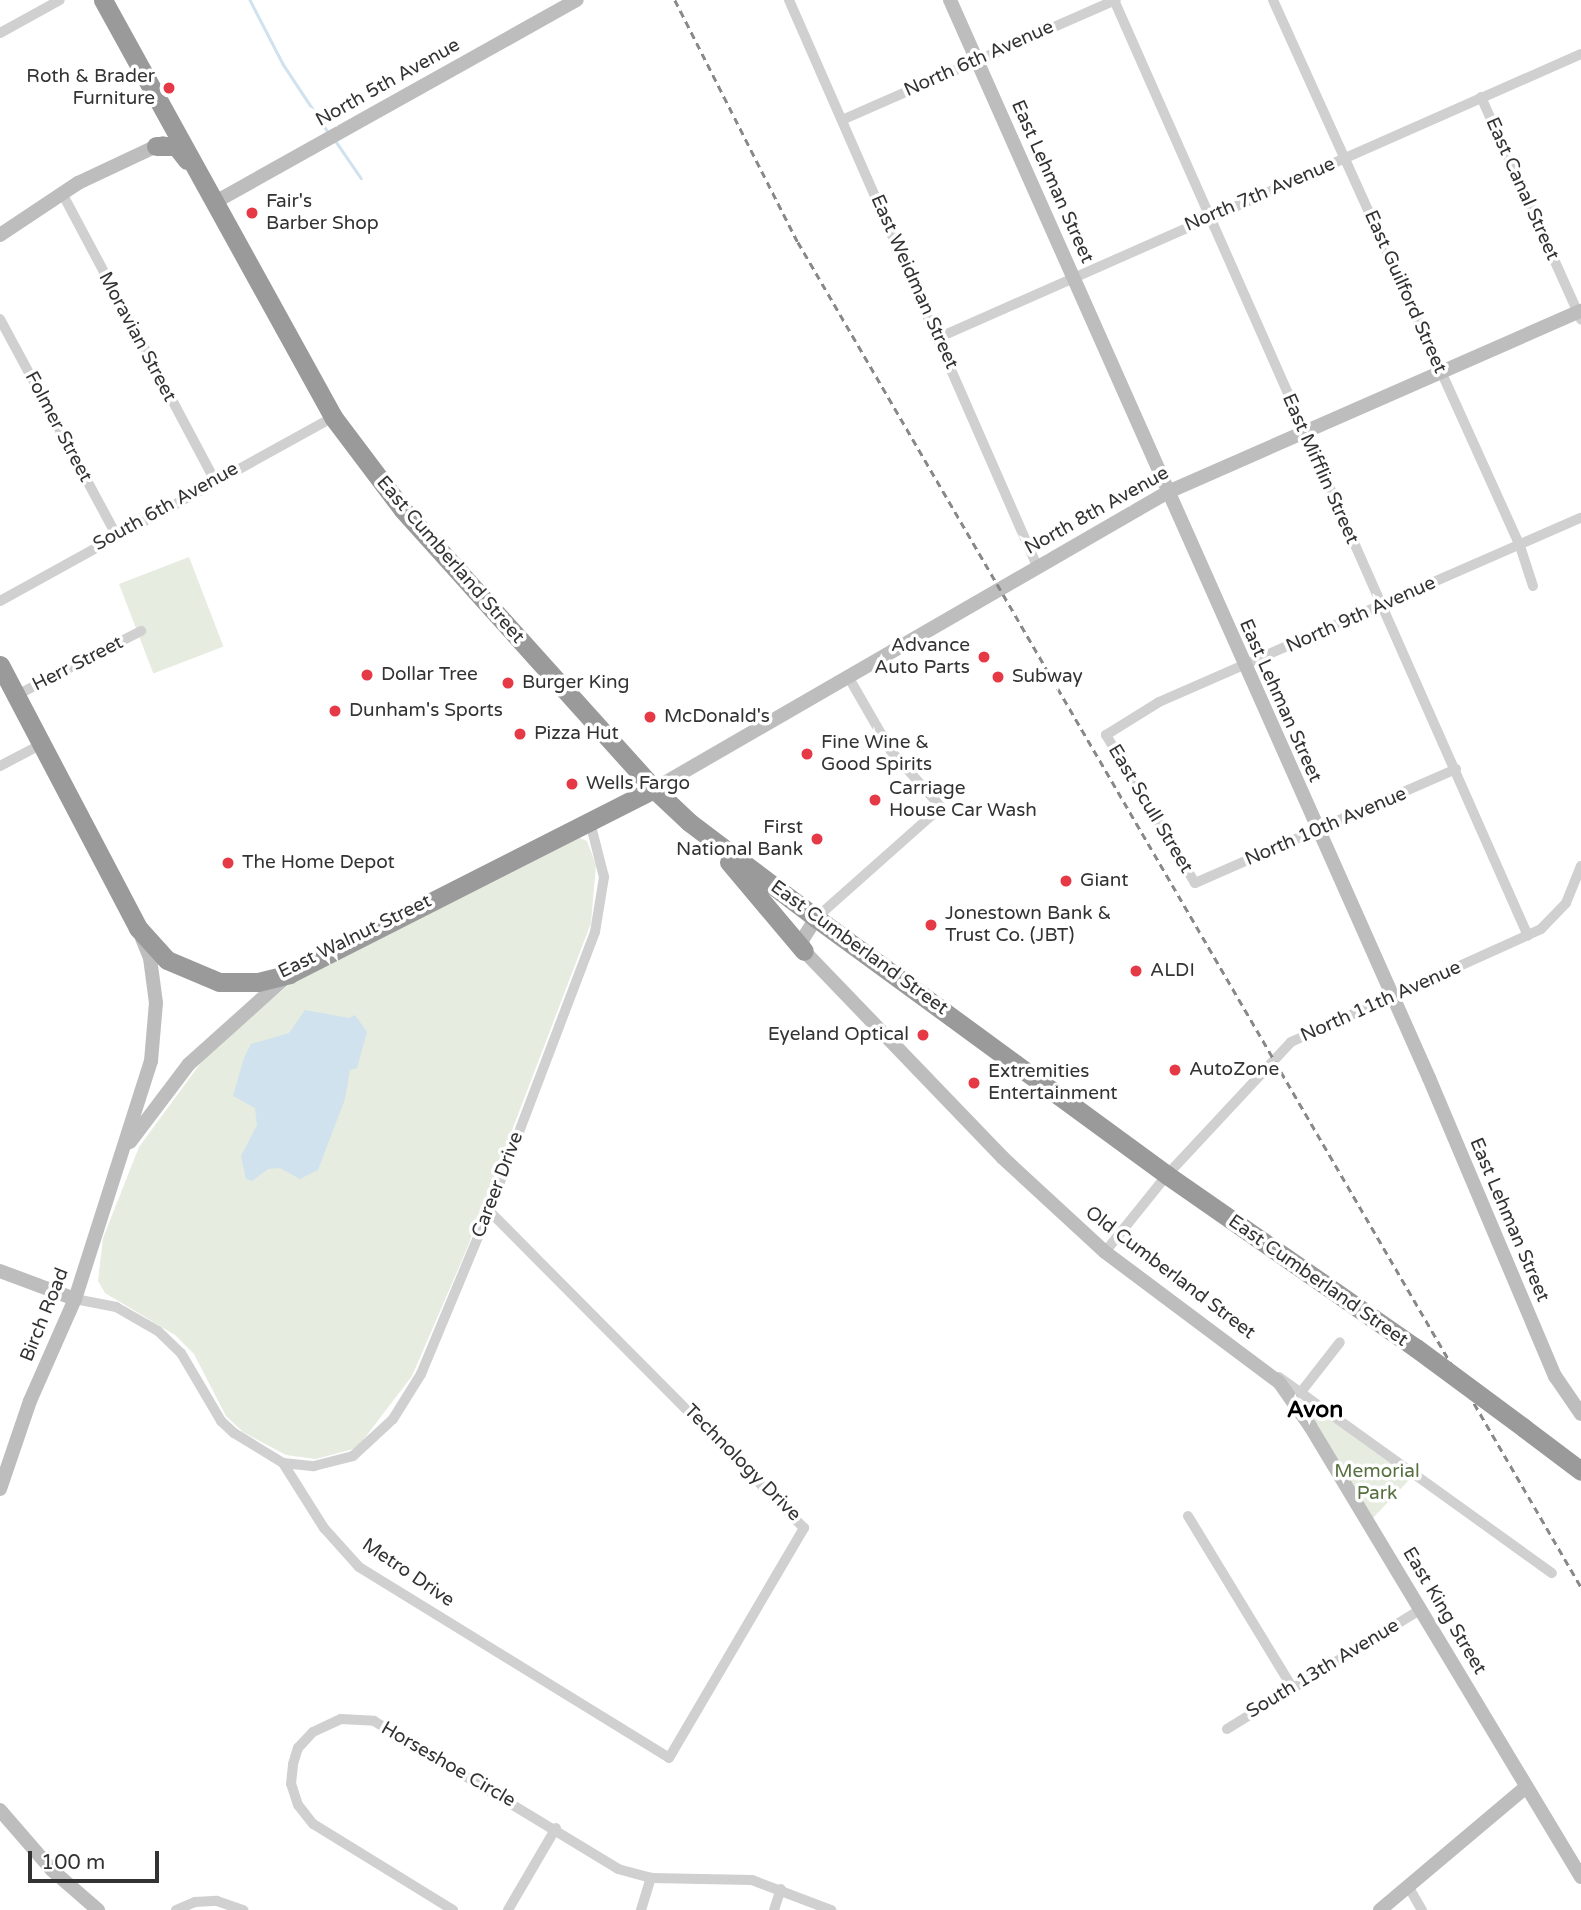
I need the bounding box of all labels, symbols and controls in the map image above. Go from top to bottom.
street label: North 6th Avenue [901,16,1057,102]
street label: North 5th Avenue [312,34,464,132]
place label: Roth & Brader Furniture [26,66,155,110]
marker: Roth & Brader Furniture [161,80,177,96]
street label: East Lehman Street [1006,97,1098,267]
street label: East Canal Street [1480,114,1564,264]
street label: North 7th Avenue [1181,153,1339,237]
place label: Fair's Barber Shop [266,191,379,235]
street label: East Weidman Street [865,191,963,373]
marker: Fair's Barber Shop [244,205,260,221]
street label: East Guilford Street [1359,207,1451,377]
street label: Moravian Street [93,268,181,406]
street label: Folmer Street [19,368,97,486]
street label: East Mifflin Street [1277,390,1363,548]
street label: South 6th Avenue [89,458,243,556]
street label: North 8th Avenue [1021,462,1173,560]
street label: East Cumberland Street [371,472,529,648]
street label: North 9th Avenue [1283,572,1439,658]
street label: East Lehman Street [1234,616,1326,786]
street label: Herr Street [29,631,127,697]
place label: Advance Auto Parts [874,635,970,679]
marker: Advance Auto Parts [976,649,992,665]
place label: Dollar Tree [381,664,478,686]
place label: Subway [1012,666,1083,688]
marker: Dollar Tree [359,667,375,683]
marker: Subway [990,669,1006,685]
place label: Burger King [522,672,630,694]
marker: Burger King [500,675,516,691]
place label: Dunham's Sports [349,700,503,722]
marker: Dunham's Sports [327,703,343,719]
place label: McDonald's [664,706,770,728]
marker: McDonald's [642,709,658,725]
place label: Pizza Hut [534,723,619,745]
marker: Pizza Hut [512,726,528,742]
place label: Fine Wine & Good Spirits [821,732,932,776]
street label: East Scull Street [1103,741,1197,877]
marker: Fine Wine & Good Spirits [799,746,815,762]
place label: Wells Fargo [586,773,690,795]
marker: Wells Fargo [564,776,580,792]
place label: Carriage House Car Wash [889,778,1037,822]
street label: North 10th Avenue [1242,783,1410,871]
marker: Carriage House Car Wash [867,792,883,808]
place label: First National Bank [676,817,803,861]
marker: First National Bank [809,831,825,847]
place label: The Home Depot [242,852,395,874]
marker: The Home Depot [220,855,236,871]
place label: Giant [1080,870,1128,892]
marker: Giant [1058,873,1074,889]
street label: East Cumberland Street [766,876,952,1020]
street label: East Walnut Street [275,890,435,984]
place label: Jonestown Bank & Trust Co. (JBT) [945,903,1111,947]
marker: Jonestown Bank & Trust Co. (JBT) [923,917,939,933]
street label: North 11th Avenue [1297,956,1465,1048]
place label: ALDI [1150,960,1195,982]
marker: ALDI [1128,963,1144,979]
place label: Eyeland Optical [768,1024,909,1046]
marker: Eyeland Optical [915,1027,931,1043]
place label: AutoZone [1189,1059,1279,1081]
place label: Extremities Entertainment [988,1061,1118,1105]
marker: AutoZone [1167,1062,1183,1078]
marker: Extremities Entertainment [966,1075,982,1091]
street label: Career Drive [467,1129,529,1241]
street label: East Lehman Street [1464,1134,1554,1306]
street label: Old Cumberland Street [1080,1202,1260,1344]
street label: East Cumberland Street [1224,1210,1412,1352]
street label: Birch Road [16,1265,74,1365]
district label: Avon [1287,1396,1343,1424]
street label: Technology Drive [679,1400,805,1526]
park label: Memorial Park [1334,1461,1420,1505]
street label: Metro Drive [358,1534,458,1612]
street label: East King Street [1397,1543,1491,1679]
street label: South 13th Avenue [1242,1614,1404,1724]
street label: Horseshoe Circle [377,1717,519,1813]
scale bar [32,1836,163,1880]
text: 100 m [41,1850,105,1875]

